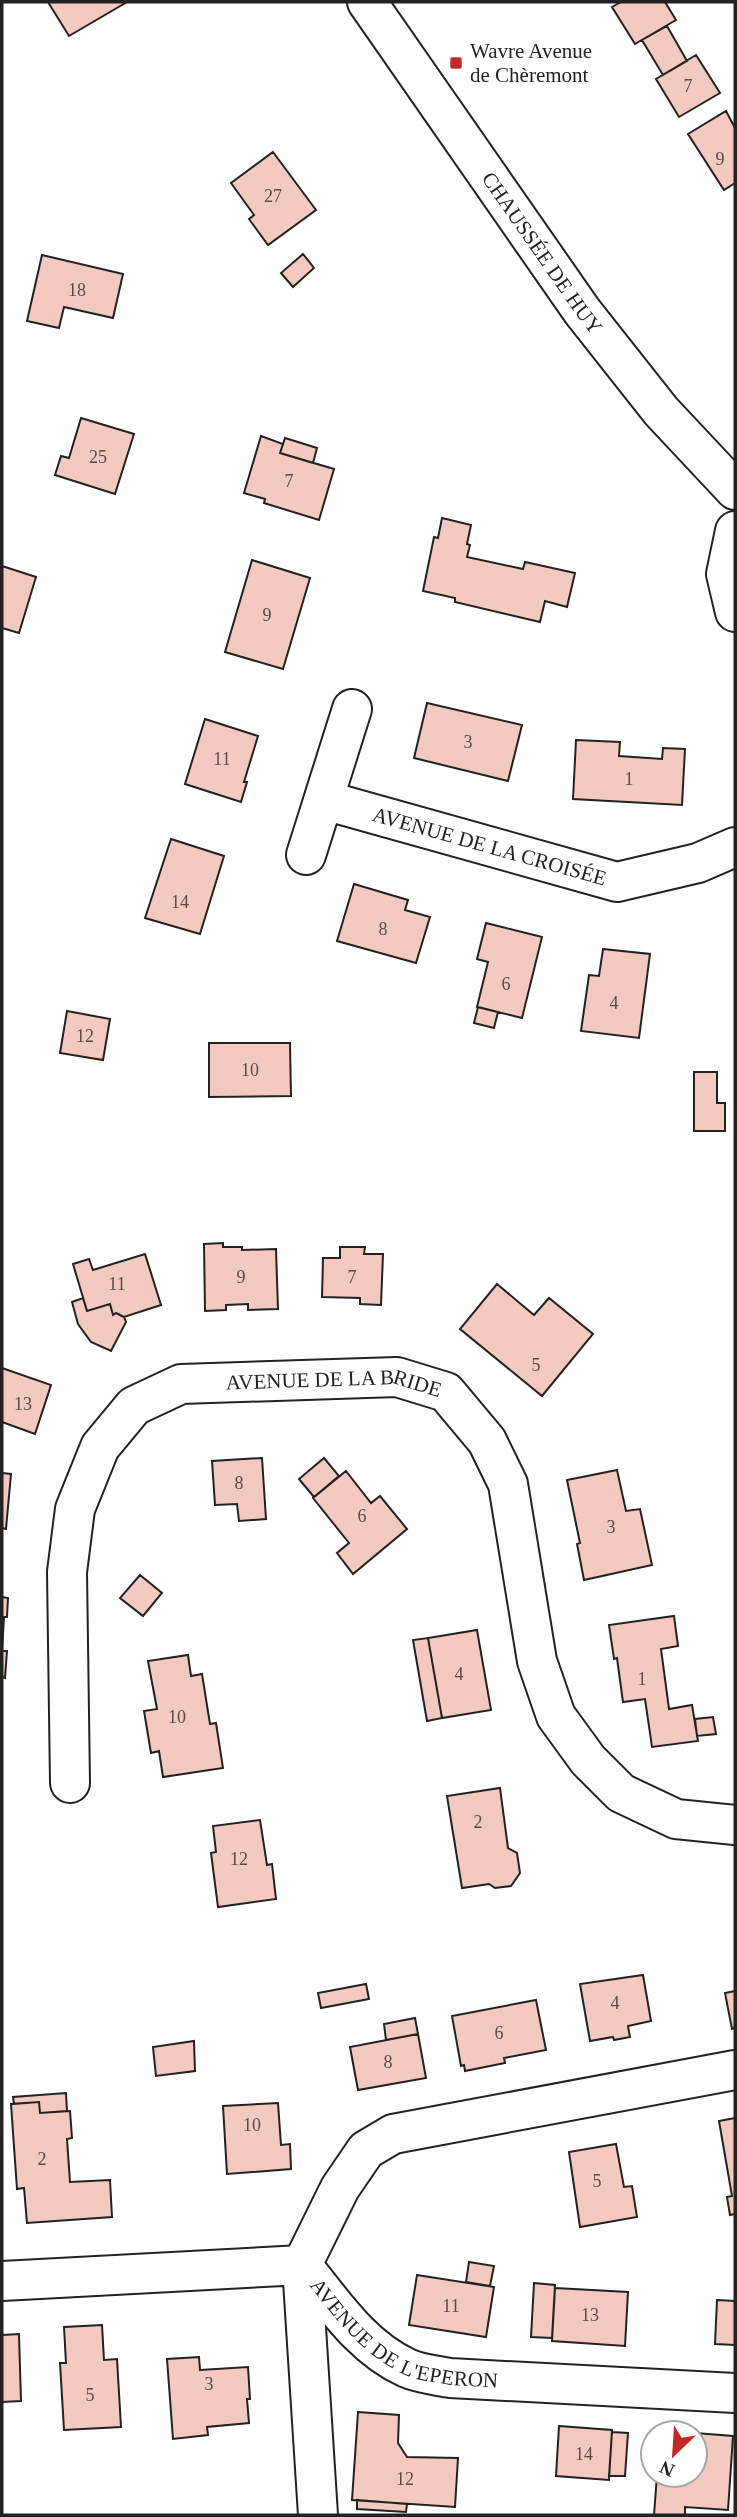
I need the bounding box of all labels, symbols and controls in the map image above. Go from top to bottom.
place label: Wavre Avenue de Chèremont [470,39,592,87]
marker: Wavre Avenue de Chèremont [448,55,464,71]
house number: 7 [684,76,693,96]
house number: 9 [716,149,725,169]
street label: CHAUSSÉE DE HUY [477,167,607,339]
house number: 27 [264,186,282,206]
house number: 18 [68,280,86,300]
house number: 25 [89,447,107,467]
house number: 7 [285,471,294,491]
house number: 9 [263,605,272,625]
house number: 3 [464,732,473,752]
house number: 11 [213,749,231,769]
house number: 1 [625,769,634,789]
street label: AVENUE DE LA CROISÉE [370,802,609,890]
house number: 14 [171,892,189,912]
house number: 8 [379,919,388,939]
house number: 6 [502,974,511,994]
house number: 4 [610,993,619,1013]
house number: 12 [76,1026,94,1046]
house number: 10 [241,1060,259,1080]
house number: 9 [237,1267,246,1287]
house number: 7 [348,1267,357,1287]
house number: 11 [108,1274,126,1294]
house number: 5 [532,1355,541,1375]
street label: AVENUE DE LA BRIDE [225,1365,444,1402]
house number: 13 [14,1394,32,1414]
house number: 8 [235,1473,244,1493]
house number: 6 [358,1506,367,1526]
house number: 3 [607,1517,616,1537]
house number: 4 [455,1664,464,1684]
house number: 1 [638,1669,647,1689]
house number: 10 [168,1707,186,1727]
house number: 2 [474,1812,483,1832]
house number: 12 [230,1849,248,1869]
house number: 4 [611,1993,620,2013]
house number: 6 [495,2023,504,2043]
house number: 8 [384,2052,393,2072]
house number: 10 [243,2115,261,2135]
house number: 2 [38,2149,47,2169]
house number: 5 [593,2171,602,2191]
street label: AVENUE DE L'EPERON [305,2274,499,2393]
house number: 11 [442,2296,460,2316]
house number: 13 [581,2305,599,2325]
house number: 3 [205,2374,214,2394]
house number: 5 [86,2385,95,2405]
north arrow [639,2419,709,2489]
house number: 14 [575,2444,593,2464]
text: N [656,2456,678,2481]
house number: 12 [396,2469,414,2489]

